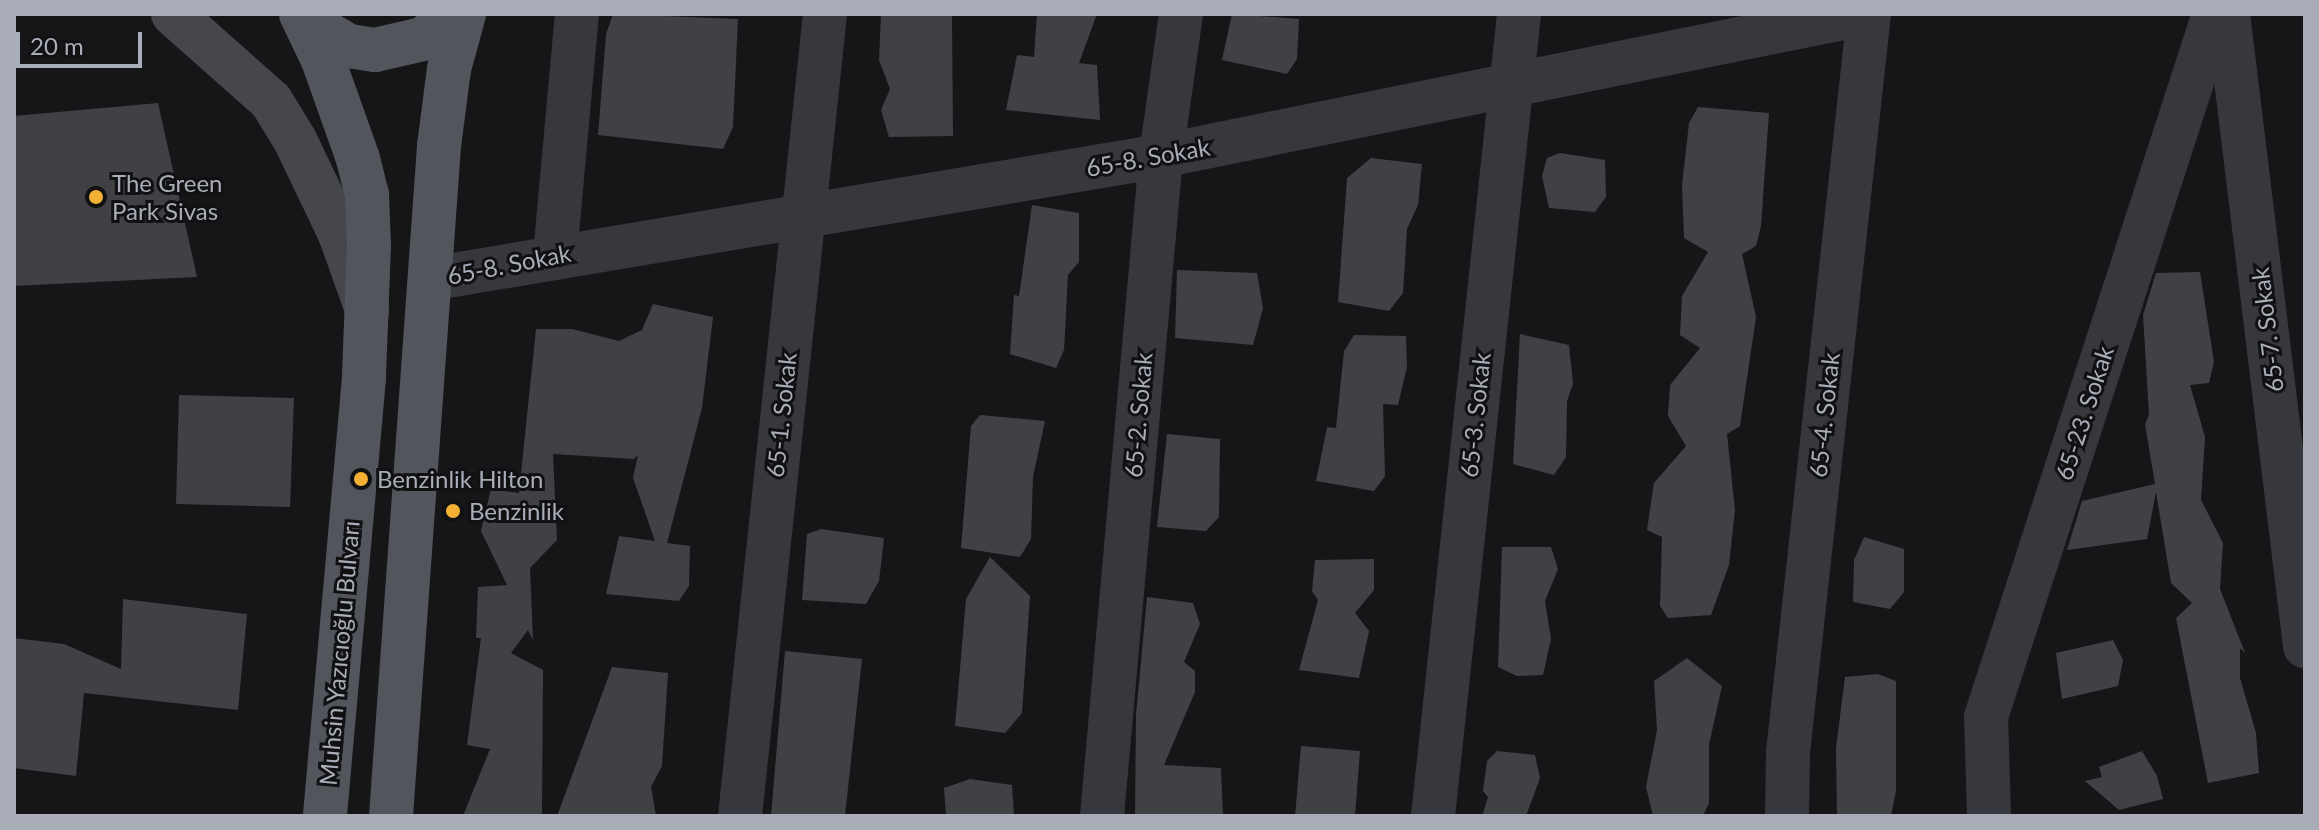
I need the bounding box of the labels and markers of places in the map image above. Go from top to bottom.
place label: The Green Park Sivas [112,169,222,225]
marker: The Green Park Sivas [87,188,105,206]
place label: Benzinlik Hilton [377,465,543,493]
marker: Benzinlik Hilton [352,470,370,488]
place label: Benzinlik [469,497,564,525]
marker: Benzinlik [444,502,462,520]

